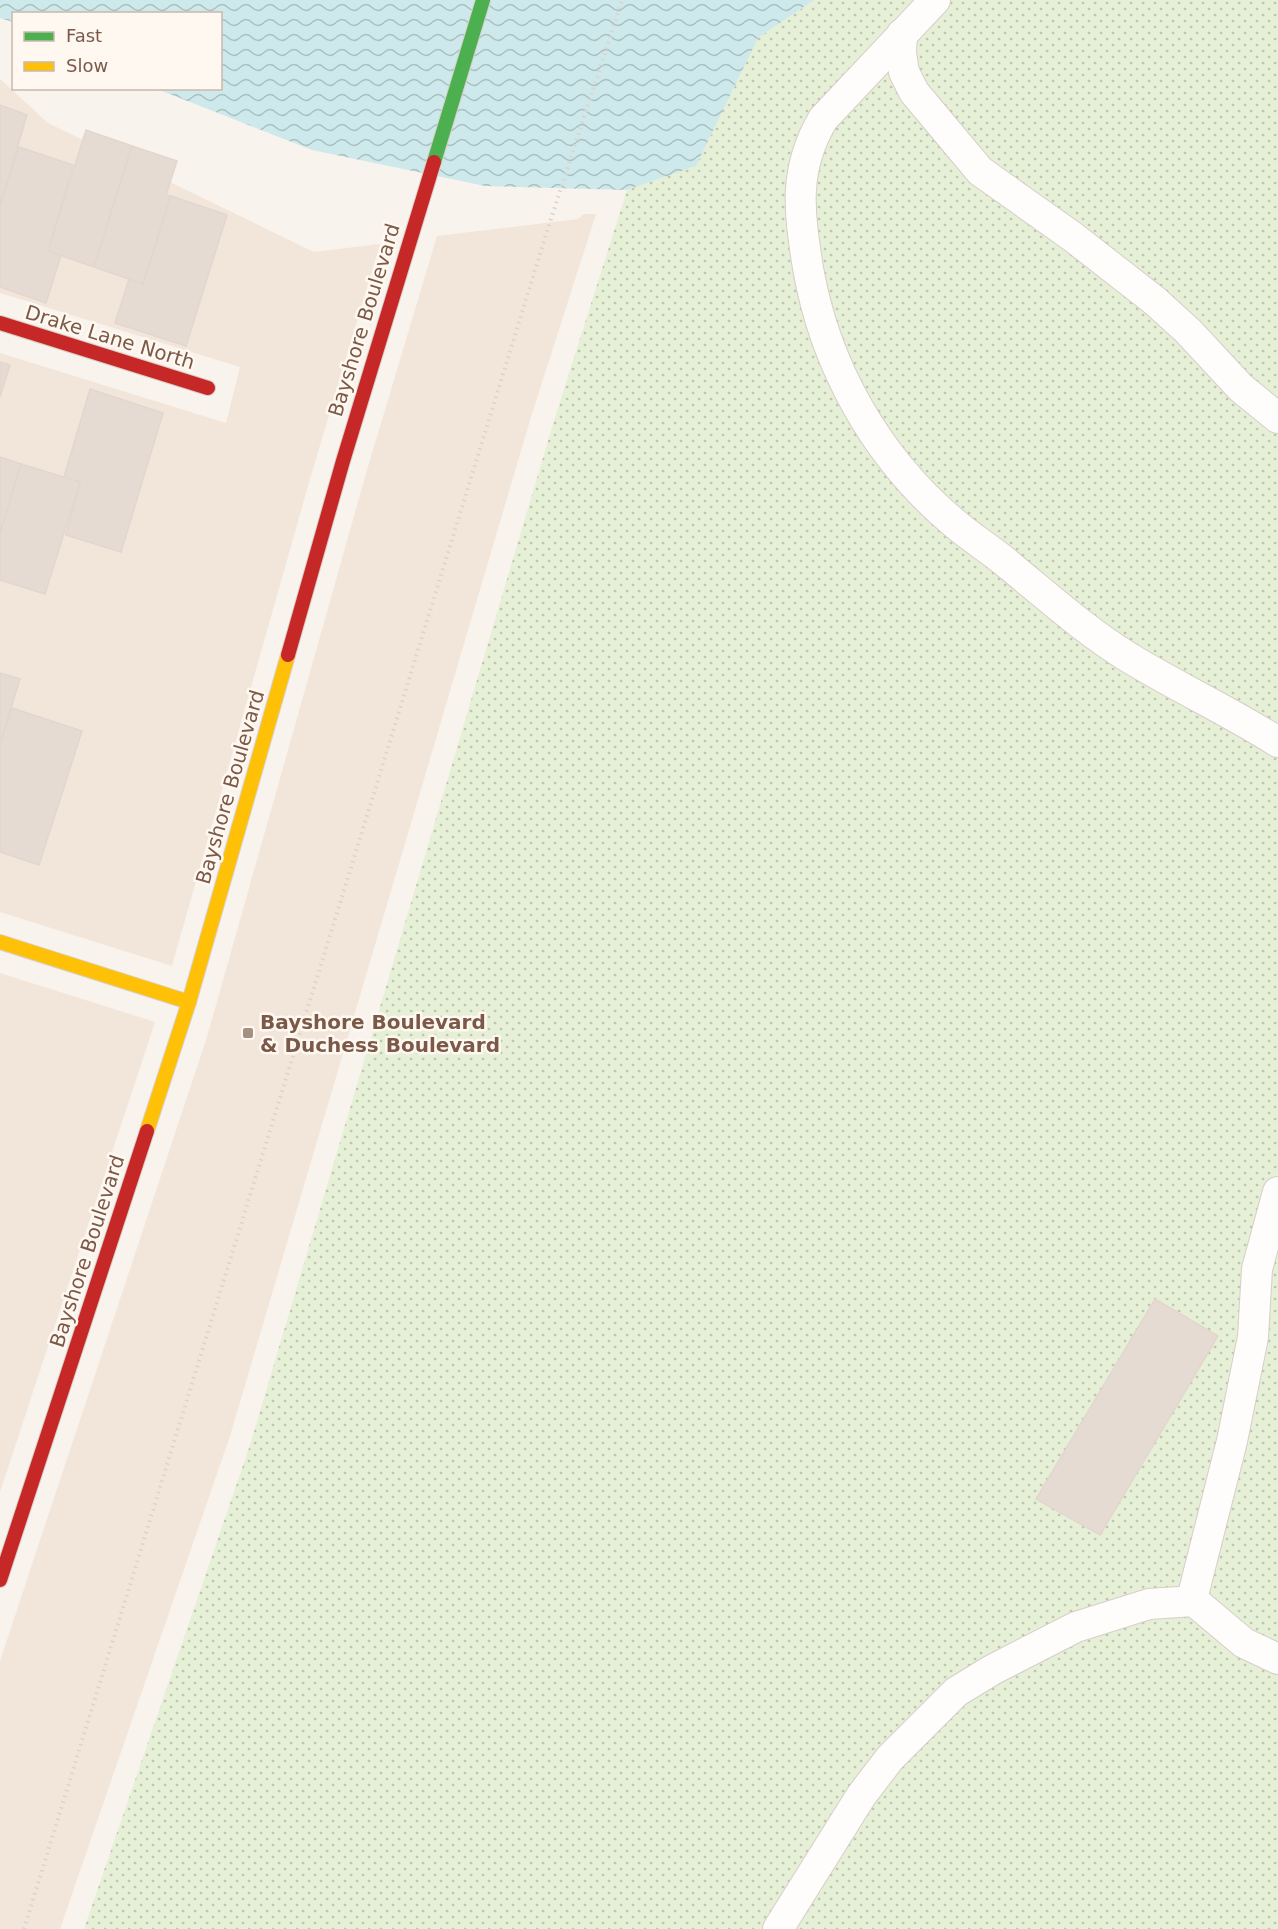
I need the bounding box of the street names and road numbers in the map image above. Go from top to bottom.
street label: Bayshore Boulevard [323,221,405,419]
street label: Drake Lane North [22,300,198,374]
street label: Bayshore Boulevard [191,687,269,887]
street label: Bayshore Boulevard [45,1152,129,1350]

